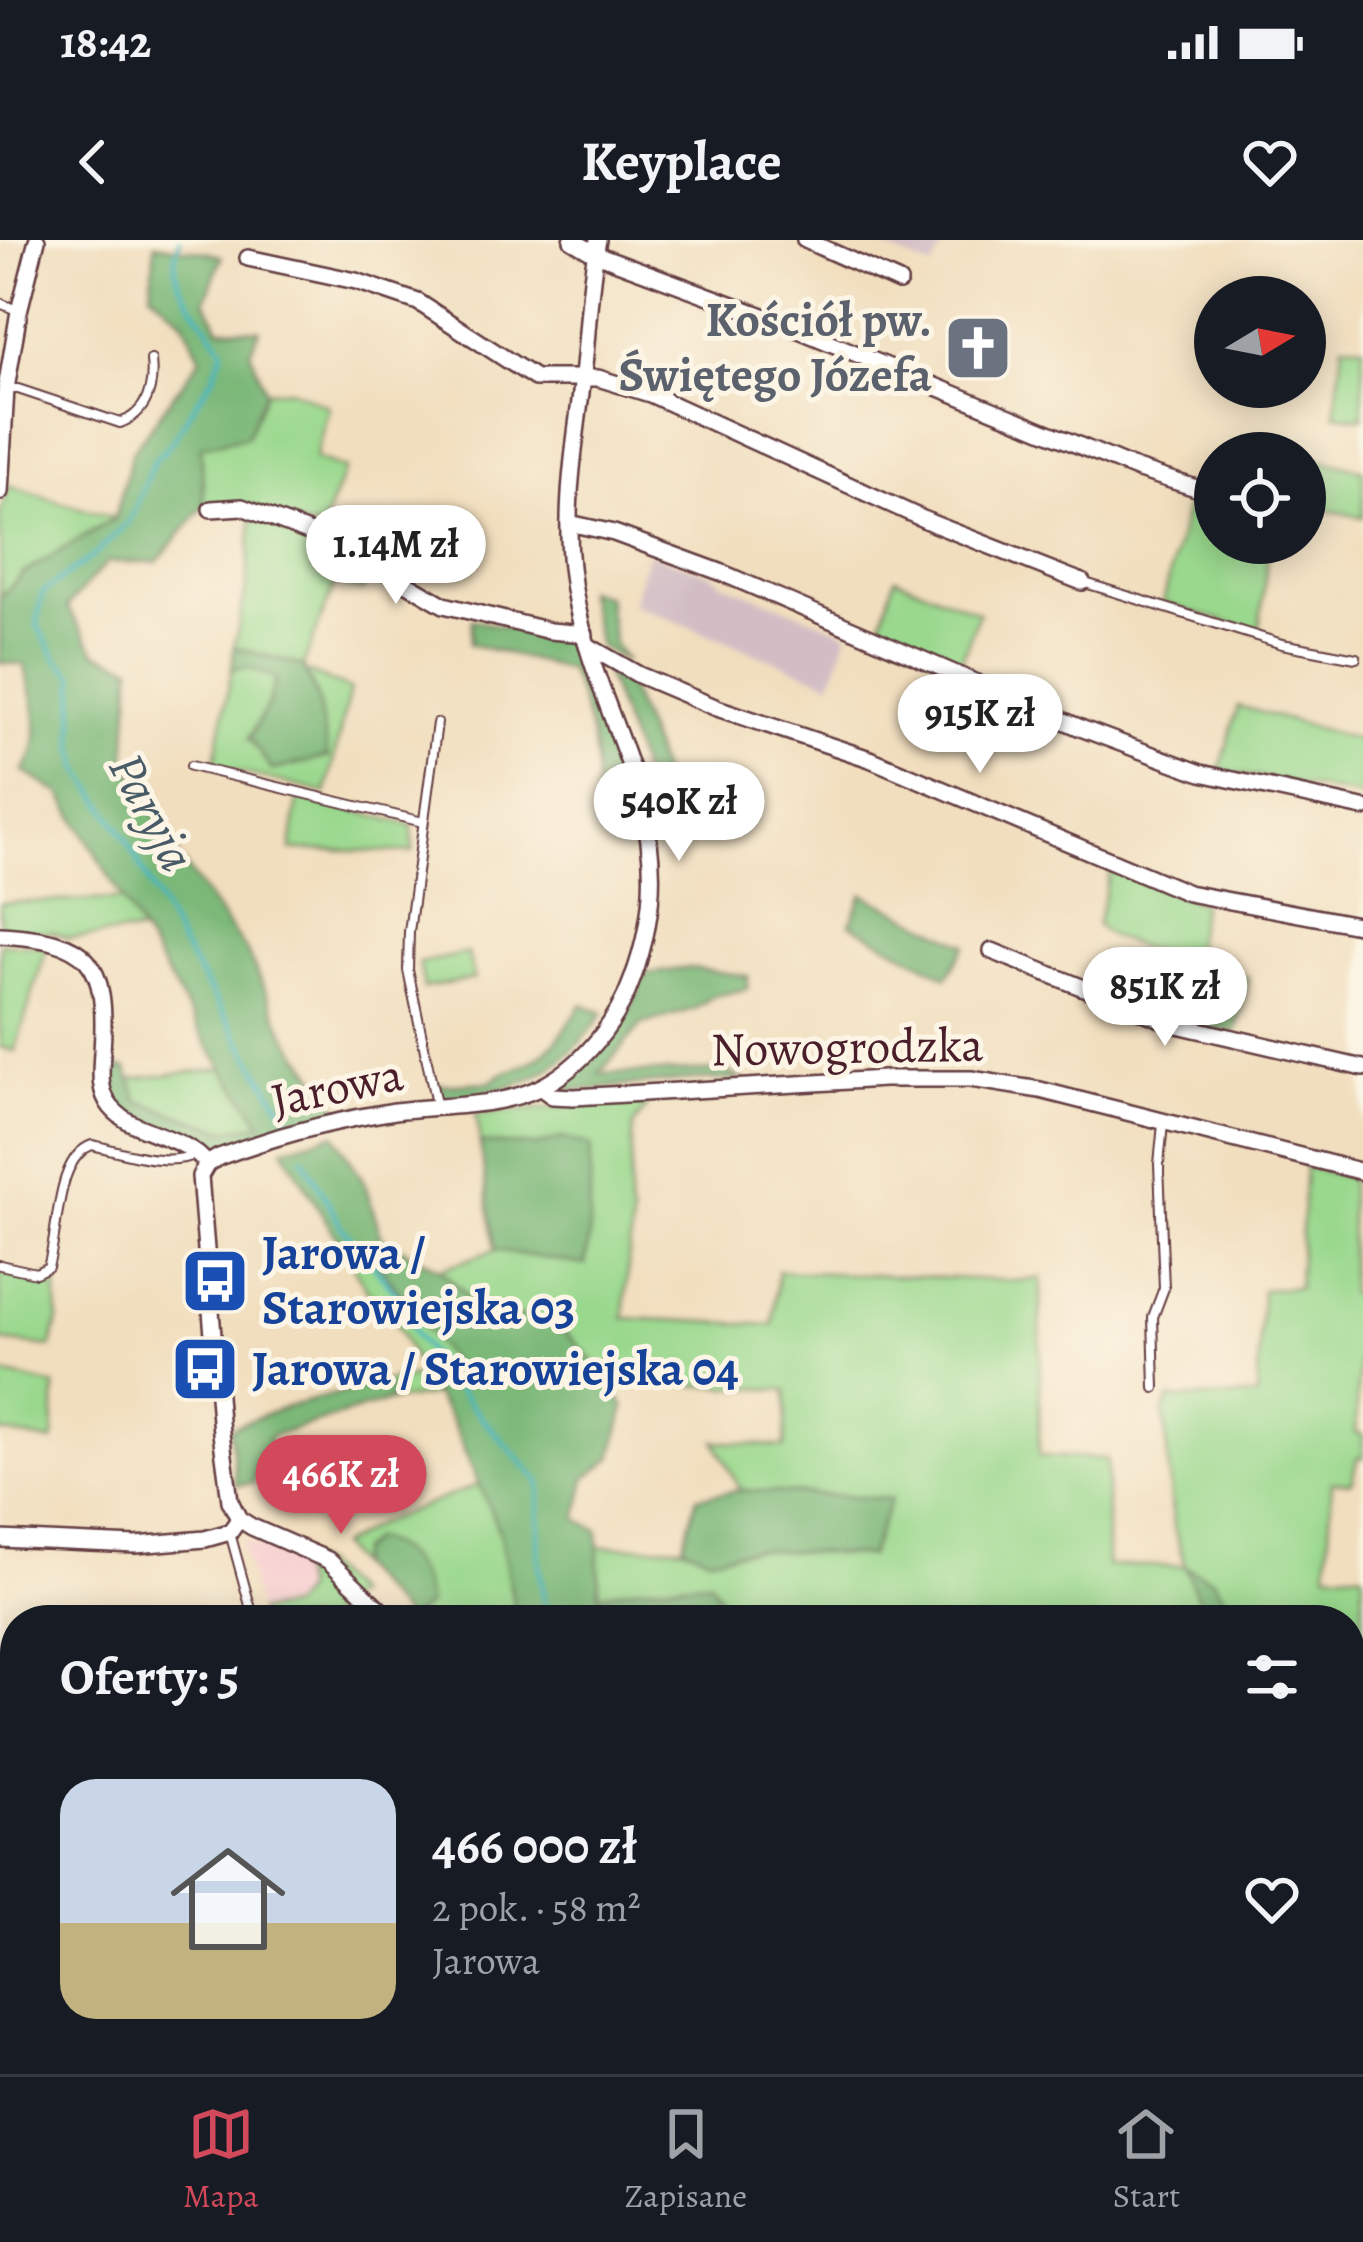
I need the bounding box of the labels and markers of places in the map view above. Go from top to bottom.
place label: Kościół pw. Świętego Józefa [618,287,932,408]
church icon: Kościół pw. Świętego Józefa [943,313,1013,383]
pin: 1.14M zł [272,505,520,607]
pin: 915K zł [869,674,1091,776]
pin: 540K zł [568,762,790,864]
pin: 851K zł [1054,947,1276,1049]
place label: Jarowa / Starowiejska 03 [262,1220,575,1341]
bus stop icon: Jarowa / Starowiejska 03 [180,1246,250,1316]
bus stop icon: Jarowa / Starowiejska 04 [170,1334,240,1404]
place label: Jarowa / Starowiejska 04 [252,1336,739,1402]
pin: 466K zł [230,1435,452,1537]

